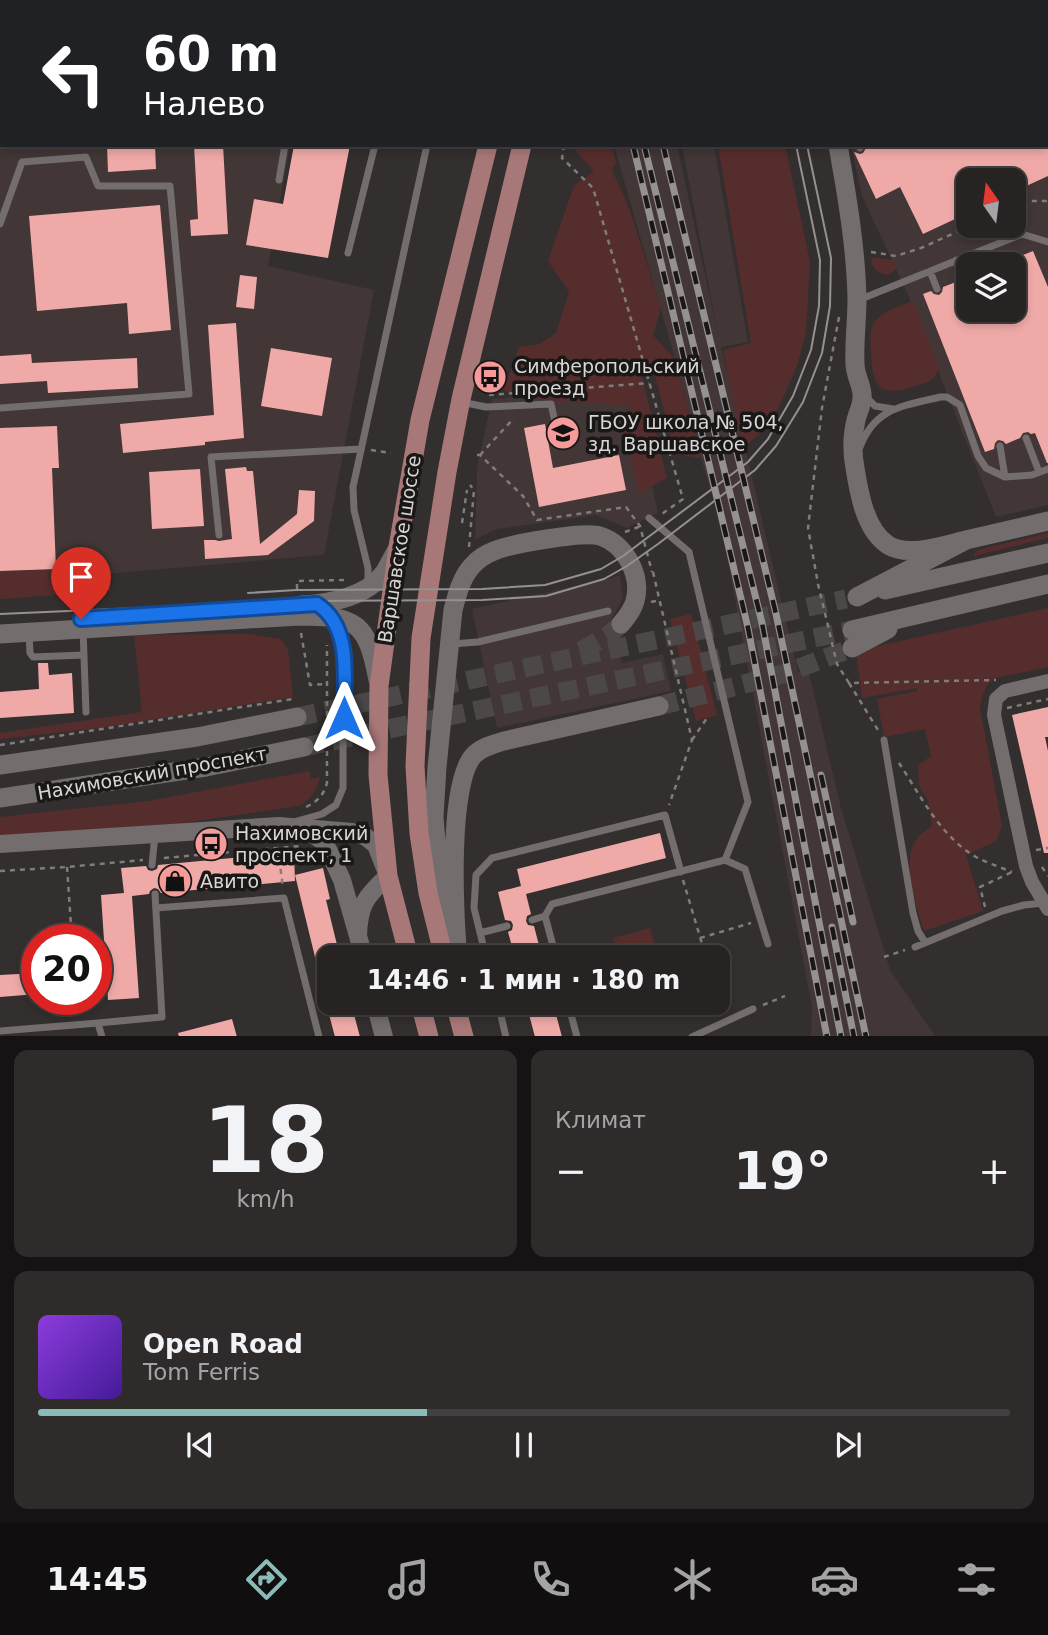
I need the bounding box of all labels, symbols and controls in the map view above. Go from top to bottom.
text: 60 m [143,26,279,83]
icon: left [28,28,119,119]
text: Налево [143,85,265,123]
north arrow [956,168,1026,238]
map controls [956,168,1026,322]
button: layers [956,252,1026,322]
place label: Симферопольский проезд [514,355,700,399]
bus stop icon: Симферопольский проезд [471,358,509,396]
place label: ГБОУ школа № 504, зд. Варшавское [588,411,784,455]
school or university icon: ГБОУ школа № 504, зд. Варшавское [544,414,582,452]
street label: Варшавское шоссе [373,454,425,644]
pin [51,547,111,619]
icon: arrive [62,558,100,596]
position arrow [307,681,381,755]
street label: Нахимовский проспект [36,742,268,804]
place label: Нахимовский проспект, 1 [235,822,368,866]
bus stop icon: Нахимовский проспект, 1 [192,825,230,863]
shop icon: Авито [156,862,194,900]
place label: Авито [200,870,259,892]
speed limit sign: 20 [21,924,112,1015]
text: 14:46 · 1 мин · 180 m [367,965,680,995]
text: 18 [202,1088,329,1193]
text: Климат [555,1107,646,1133]
text: 19° [733,1141,832,1201]
text: − [555,1149,587,1193]
text: + [978,1149,1010,1193]
text: km/h [236,1186,295,1212]
text: Open Road [143,1329,303,1359]
text: Tom Ferris [143,1359,260,1385]
icon: previous [181,1426,219,1464]
icon: pause [505,1426,543,1464]
icon: next [829,1426,867,1464]
icon: directions [242,1555,291,1604]
icon: music [384,1555,433,1604]
icon: phone [526,1555,575,1604]
icon: climate [668,1555,717,1604]
icon: car [810,1555,859,1604]
icon: filters [952,1555,1001,1604]
text: 14:45 [47,1560,148,1598]

